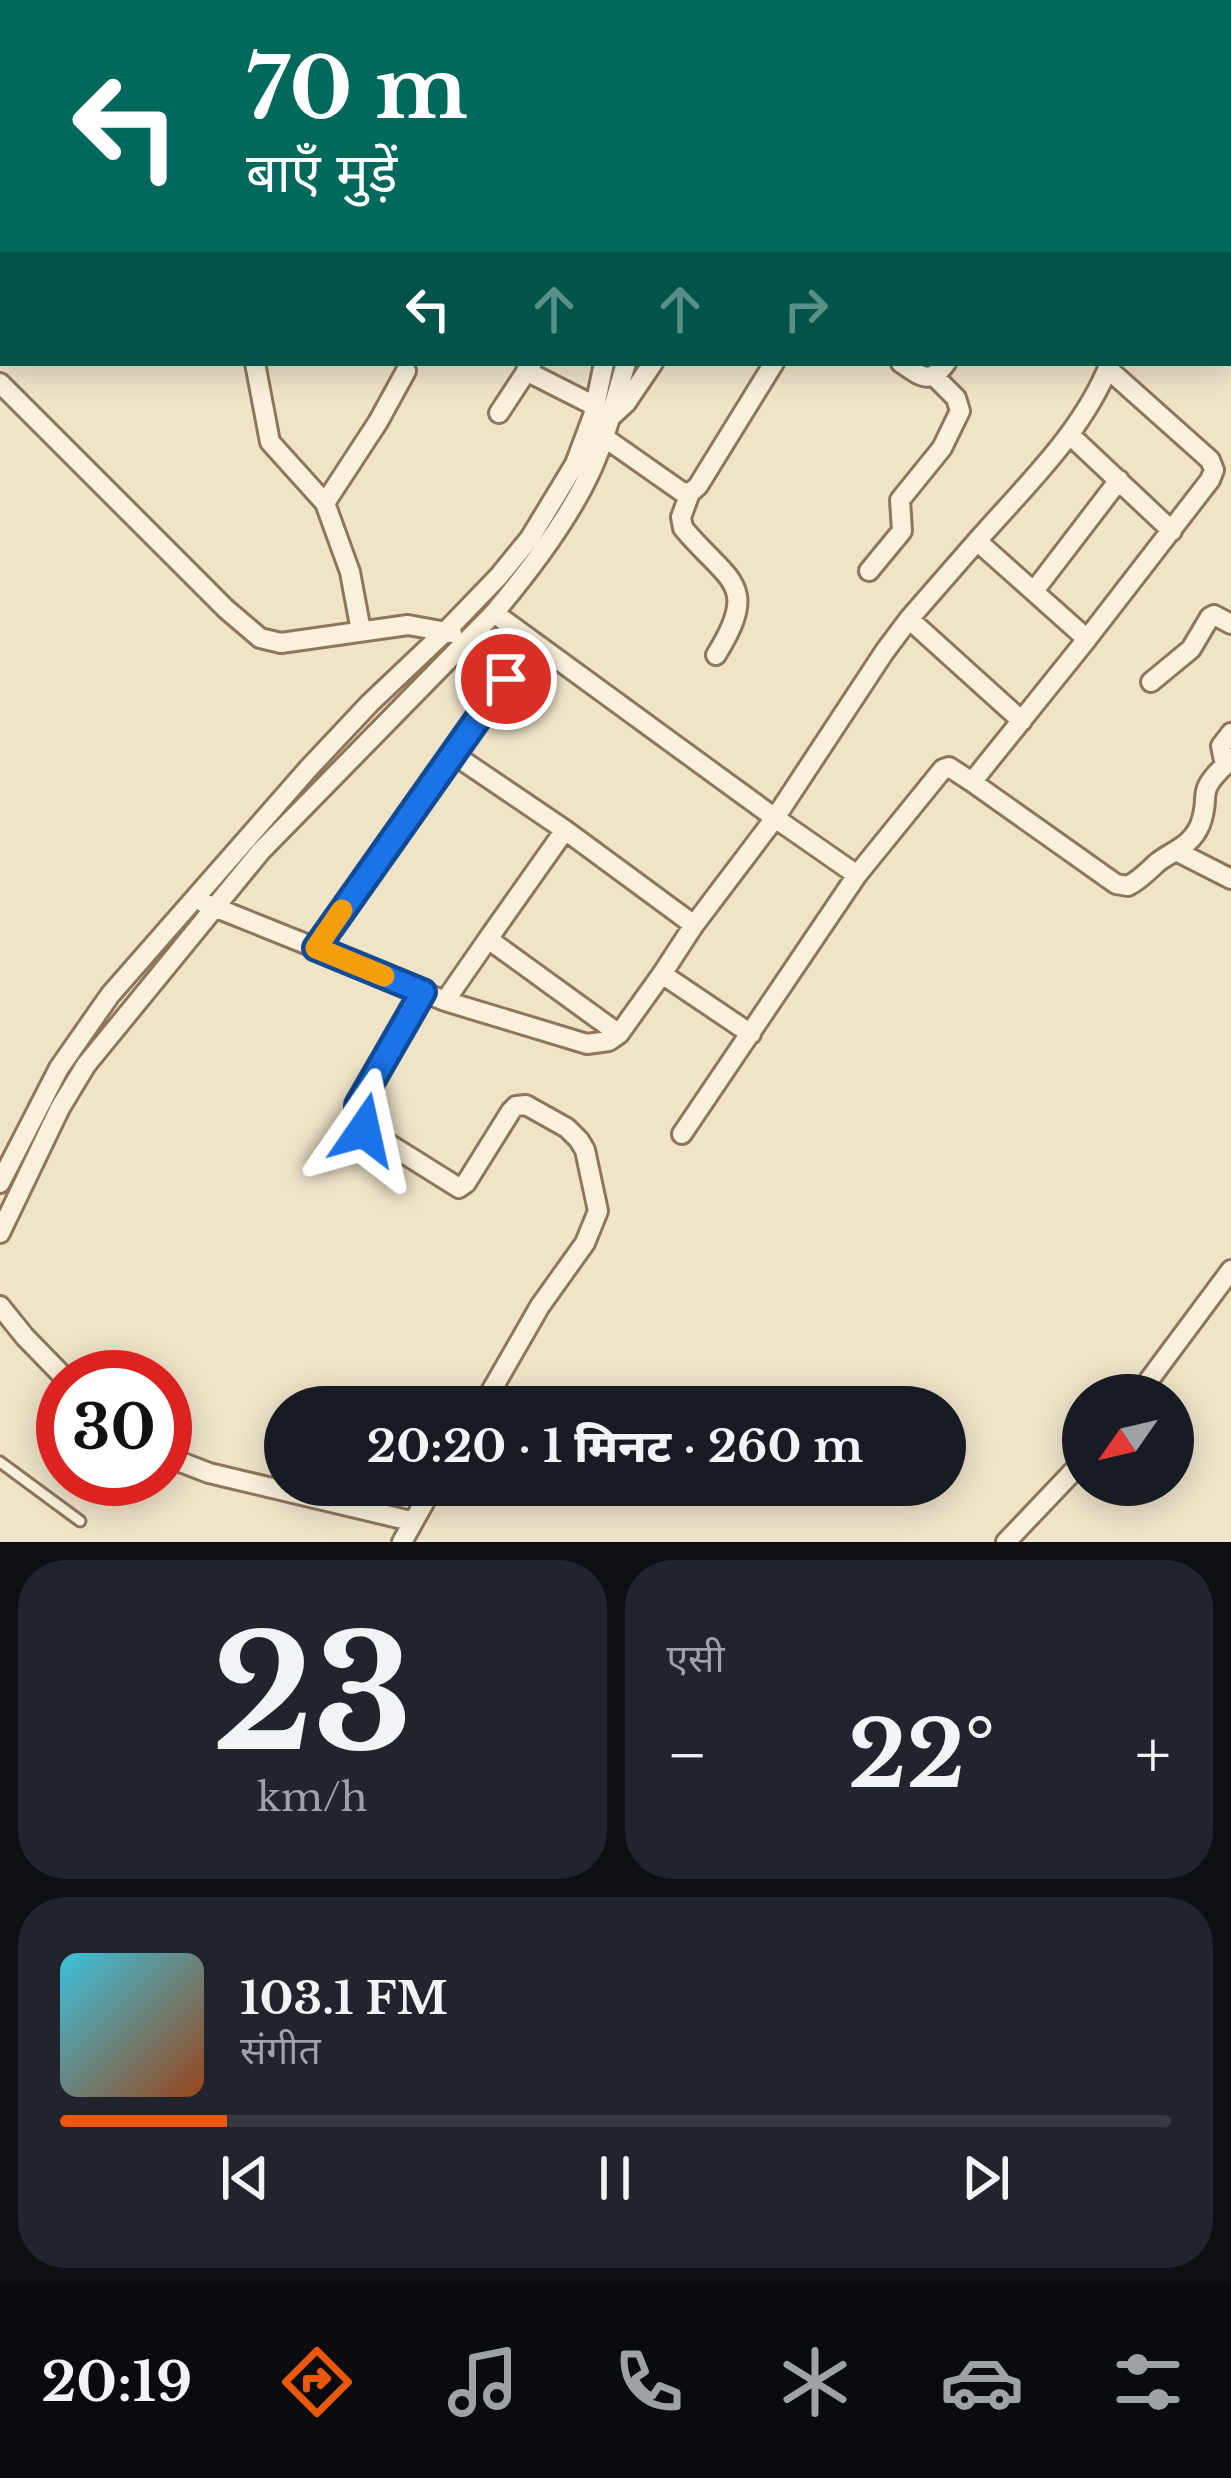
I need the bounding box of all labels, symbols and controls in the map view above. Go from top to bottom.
text: 70 m [246,37,468,141]
icon: left [48,48,204,204]
text: बाएँ मुड़ें [246,140,397,207]
icon: left [395,276,461,342]
icon: ahead [521,276,587,342]
icon: ahead [647,276,713,342]
icon: right [773,276,839,342]
pin [455,628,557,730]
icon: arrive [473,646,539,712]
position arrow [301,1067,427,1193]
speed limit sign: 30 [36,1350,192,1506]
north arrow [1062,1374,1194,1506]
map controls [1062,1374,1194,1506]
text: 20:20 · 1 मिनट · 260 m [367,1418,863,1474]
text: 23 [212,1598,413,1791]
text: एसी [667,1634,725,1683]
text: 22° [848,1700,995,1811]
text: − [667,1714,708,1796]
text: + [1135,1714,1171,1796]
text: km/h [257,1773,368,1822]
text: 103.1 FM [240,1970,448,2026]
text: संगीत [240,2026,321,2075]
icon: previous [212,2145,278,2211]
icon: pause [582,2145,648,2211]
icon: next [953,2145,1019,2211]
icon: directions [275,2340,359,2424]
icon: music [441,2340,525,2424]
icon: phone [607,2340,691,2424]
icon: climate [773,2340,857,2424]
icon: car [940,2340,1024,2424]
icon: filters [1106,2340,1190,2424]
text: 20:19 [41,2349,192,2416]

